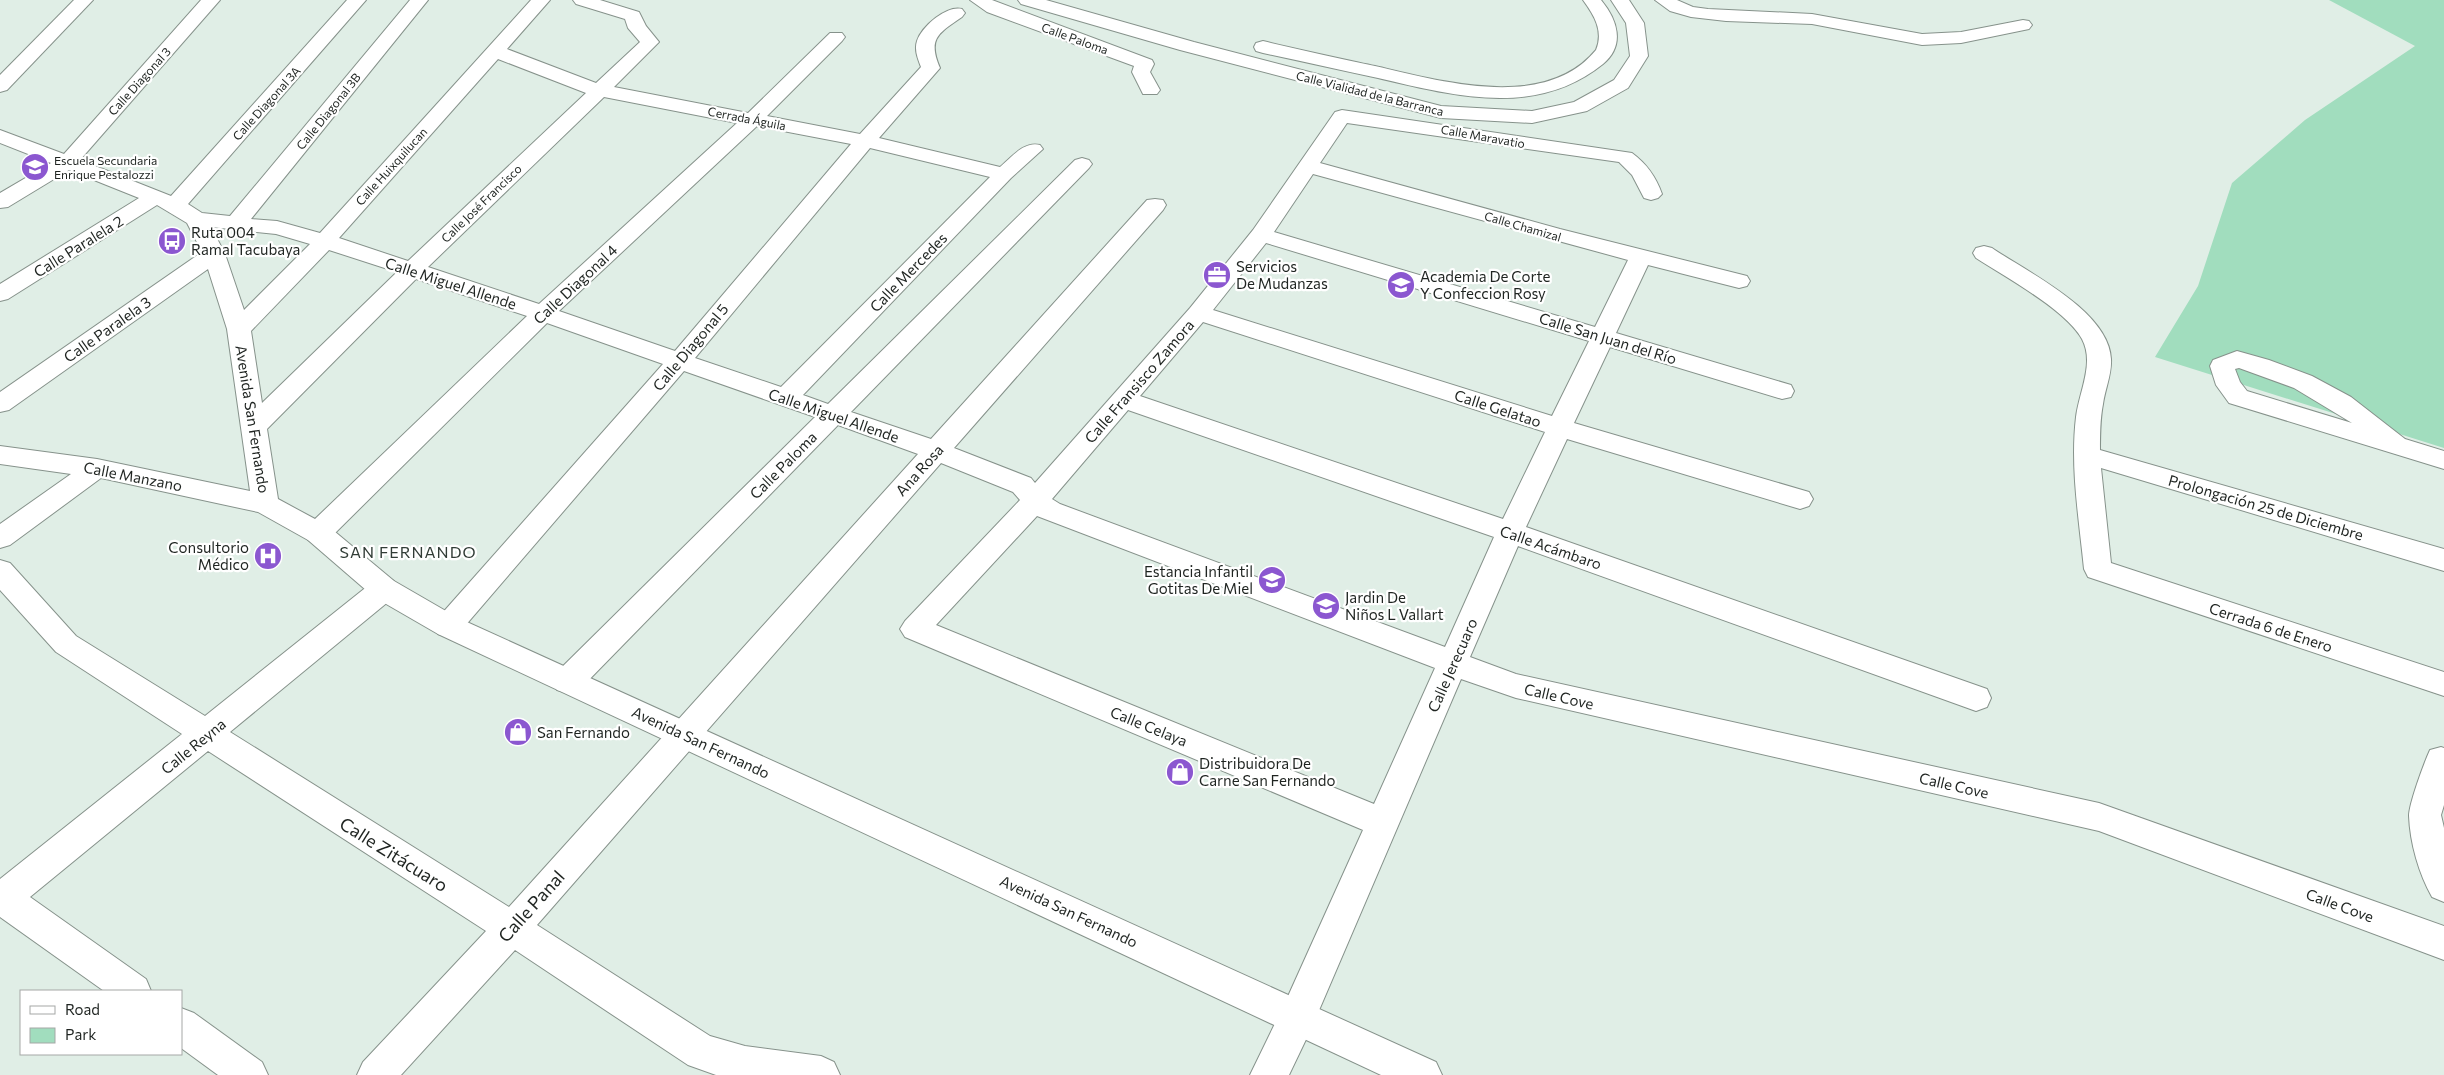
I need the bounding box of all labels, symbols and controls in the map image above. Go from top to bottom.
street label: Calle Paloma [1040,19,1110,57]
street label: Calle Diagonal 3 [105,44,173,118]
street label: Calle Diagonal 3A [229,63,303,143]
street label: Calle Vialidad de la Barranca [1295,68,1445,118]
street label: Calle Diagonal 3B [293,70,363,152]
street label: Cerrada Águila [707,104,787,132]
street label: Calle Maravatio [1440,122,1526,150]
street label: Calle Huixquilucan [352,124,430,208]
school or university icon: Escuela Secundaria Enrique Pestalozzi [20,152,50,182]
place label: Escuela Secundaria Enrique Pestalozzi [54,153,157,181]
street label: Calle José Francisco [438,161,525,246]
street label: Calle Chamizal [1483,208,1563,244]
street label: Calle Paralela 2 [30,211,126,281]
place label: Ruta 004 Ramal Tacubaya [191,223,300,258]
bus stop icon: Ruta 004 Ramal Tacubaya [157,226,187,256]
street label: Calle Mercedes [866,229,950,315]
street label: Calle Diagonal 4 [529,240,621,328]
street label: Calle Miguel Allende [383,253,519,313]
place label: Servicios De Mudanzas [1236,257,1328,292]
office icon: Servicios De Mudanzas [1202,260,1232,290]
place label: Academia De Corte Y Confeccion Rosy [1420,267,1551,302]
school or university icon: Academia De Corte Y Confeccion Rosy [1386,270,1416,300]
street label: Calle Paralela 3 [60,292,154,366]
street label: Calle Diagonal 5 [648,300,732,394]
street label: Calle San Juan del Río [1537,309,1679,367]
street label: Calle Fransisco Zamora [1081,316,1197,446]
street label: Avenida San Fernando [232,344,274,494]
street label: Calle Miguel Allende [766,384,902,446]
street label: Calle Gelatao [1452,386,1544,430]
street label: Calle Paloma [746,428,820,502]
street label: Ana Rosa [891,441,947,499]
street label: Calle Manzano [82,458,184,494]
street label: Prolongación 25 de Diciembre [2166,471,2366,544]
street label: Calle Acámbaro [1498,521,1604,573]
place label: Consultorio Médico [168,538,249,573]
hospital icon: Consultorio Médico [253,541,283,571]
district label: SAN FERNANDO [340,542,476,561]
place label: Estancia Infantil Gotitas De Miel [1144,562,1253,597]
school or university icon: Estancia Infantil Gotitas De Miel [1257,565,1287,595]
place label: Jardin De Niños L Vallart [1345,588,1444,623]
school or university icon: Jardin De Niños L Vallart [1311,591,1341,621]
street label: Cerrada 6 de Enero [2207,599,2335,655]
street label: Calle Jerecuaro [1423,615,1481,715]
street label: Calle Cove [1522,679,1596,713]
street label: Avenida San Fernando [629,702,773,782]
street label: Calle Celaya [1108,702,1190,750]
street label: Calle Reyna [157,714,229,778]
shop icon: San Fernando [503,717,533,747]
place label: San Fernando [537,723,630,741]
place label: Distribuidora De Carne San Fernando [1199,754,1335,789]
shop icon: Distribuidora De Carne San Fernando [1165,757,1195,787]
street label: Calle Cove [1917,768,1991,802]
street label: Calle Zitácuaro [336,812,452,896]
street label: Calle Panal [493,866,569,946]
street label: Avenida San Fernando [997,871,1141,951]
street label: Calle Cove [2304,884,2376,926]
legend [20,990,182,1055]
text: Road [65,1000,100,1018]
text: Park [65,1025,96,1043]

